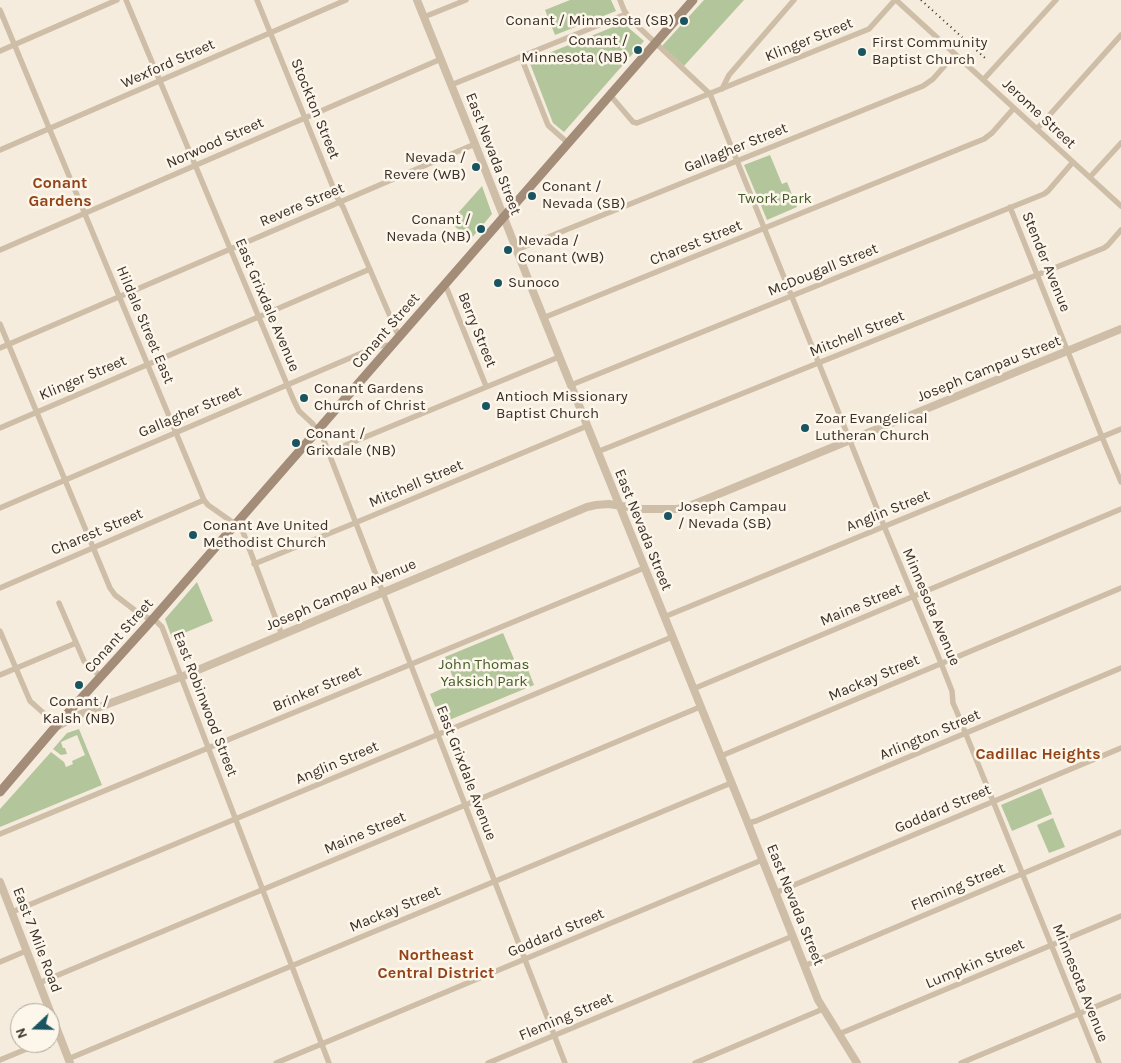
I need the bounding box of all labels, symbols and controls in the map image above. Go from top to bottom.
place label: Conant / Minnesota (SB) [505,12,674,30]
street label: Klinger Street [762,14,856,66]
marker: Conant / Minnesota (SB) [678,15,690,27]
place label: Conant / Minnesota (NB) [521,32,628,67]
place label: First Community Baptist Church [872,34,988,69]
street label: Wexford Street [118,35,218,93]
marker: Conant / Minnesota (NB) [632,44,644,56]
marker: First Community Baptist Church [856,46,868,58]
street label: Stockton Street [287,56,343,162]
street label: Jerome Street [999,75,1079,153]
street label: East Nevada Street [461,90,525,218]
street label: Norwood Street [163,113,267,173]
street label: Gallagher Street [682,119,790,177]
place label: Nevada / Revere (WB) [384,149,466,184]
marker: Nevada / Revere (WB) [470,161,482,173]
district label: Conant Gardens [28,173,92,211]
place label: Conant / Nevada (SB) [542,178,626,213]
street label: Revere Street [257,179,347,231]
marker: Conant / Nevada (SB) [526,190,538,202]
park label: Twork Park [738,190,812,208]
street label: Stender Avenue [1018,209,1074,315]
place label: Conant / Nevada (NB) [386,211,471,246]
street label: Charest Street [647,216,745,270]
marker: Conant / Nevada (NB) [475,223,487,235]
place label: Nevada / Conant (WB) [518,232,604,267]
street label: East Grixdale Avenue [231,236,303,374]
street label: McDougall Street [765,240,881,300]
marker: Nevada / Conant (WB) [502,244,514,256]
street label: Hildale Street East [112,263,178,387]
place label: Sunoco [508,274,559,292]
marker: Sunoco [492,277,504,289]
street label: Conant Street [348,290,424,372]
street label: Berry Street [454,290,500,370]
street label: Mitchell Street [807,307,907,361]
street label: Joseph Campau Street [914,332,1064,406]
street label: Klinger Street [37,352,129,404]
place label: Conant Gardens Church of Christ [314,380,426,415]
street label: Gallagher Street [136,382,244,442]
place label: Antioch Missionary Baptist Church [496,388,628,423]
marker: Conant Gardens Church of Christ [298,392,310,404]
marker: Antioch Missionary Baptist Church [480,400,492,412]
place label: Zoar Evangelical Lutheran Church [815,410,929,445]
marker: Zoar Evangelical Lutheran Church [799,422,811,434]
place label: Conant / Grixdale (NB) [306,425,396,460]
marker: Conant / Grixdale (NB) [290,437,302,449]
street label: Mitchell Street [366,456,466,512]
street label: East Nevada Street [610,467,676,593]
street label: Anglin Street [844,486,932,536]
place label: Joseph Campau / Nevada (SB) [678,498,787,533]
street label: Charest Street [48,505,146,559]
marker: Joseph Campau / Nevada (SB) [662,510,674,522]
place label: Conant Ave United Methodist Church [203,517,329,552]
marker: Conant Ave United Methodist Church [187,529,199,541]
street label: Minnesota Avenue [898,546,964,668]
street label: Joseph Campau Avenue [263,555,419,635]
street label: Maine Street [817,580,905,630]
street label: Conant Street [81,595,157,677]
street label: East Robinwood Street [169,629,241,779]
street label: Mackay Street [826,651,922,705]
park label: John Thomas Yaksich Park [439,656,529,691]
street label: Brinker Street [270,662,364,716]
marker: Conant / Kalsh (NB) [73,679,85,691]
place label: Conant / Kalsh (NB) [43,693,115,728]
street label: East Grixdale Avenue [432,703,500,843]
street label: Arlington Street [877,706,983,764]
street label: Anglin Street [293,737,381,789]
district label: Cadillac Heights [975,744,1101,764]
street label: Goddard Street [892,781,994,837]
street label: Maine Street [321,808,409,858]
street label: East Nevada Street [762,842,828,968]
street label: Fleming Street [908,859,1008,915]
street label: Mackay Street [347,882,443,936]
street label: East 7 Mile Road [9,885,65,995]
street label: Goddard Street [505,905,607,961]
street label: Minnesota Avenue [1048,921,1112,1045]
street label: Lumpkin Street [923,935,1027,993]
district label: Northeast Central District [378,945,494,983]
street label: Fleming Street [516,989,616,1045]
north arrow [10,1003,60,1053]
text: N [12,1025,31,1041]

